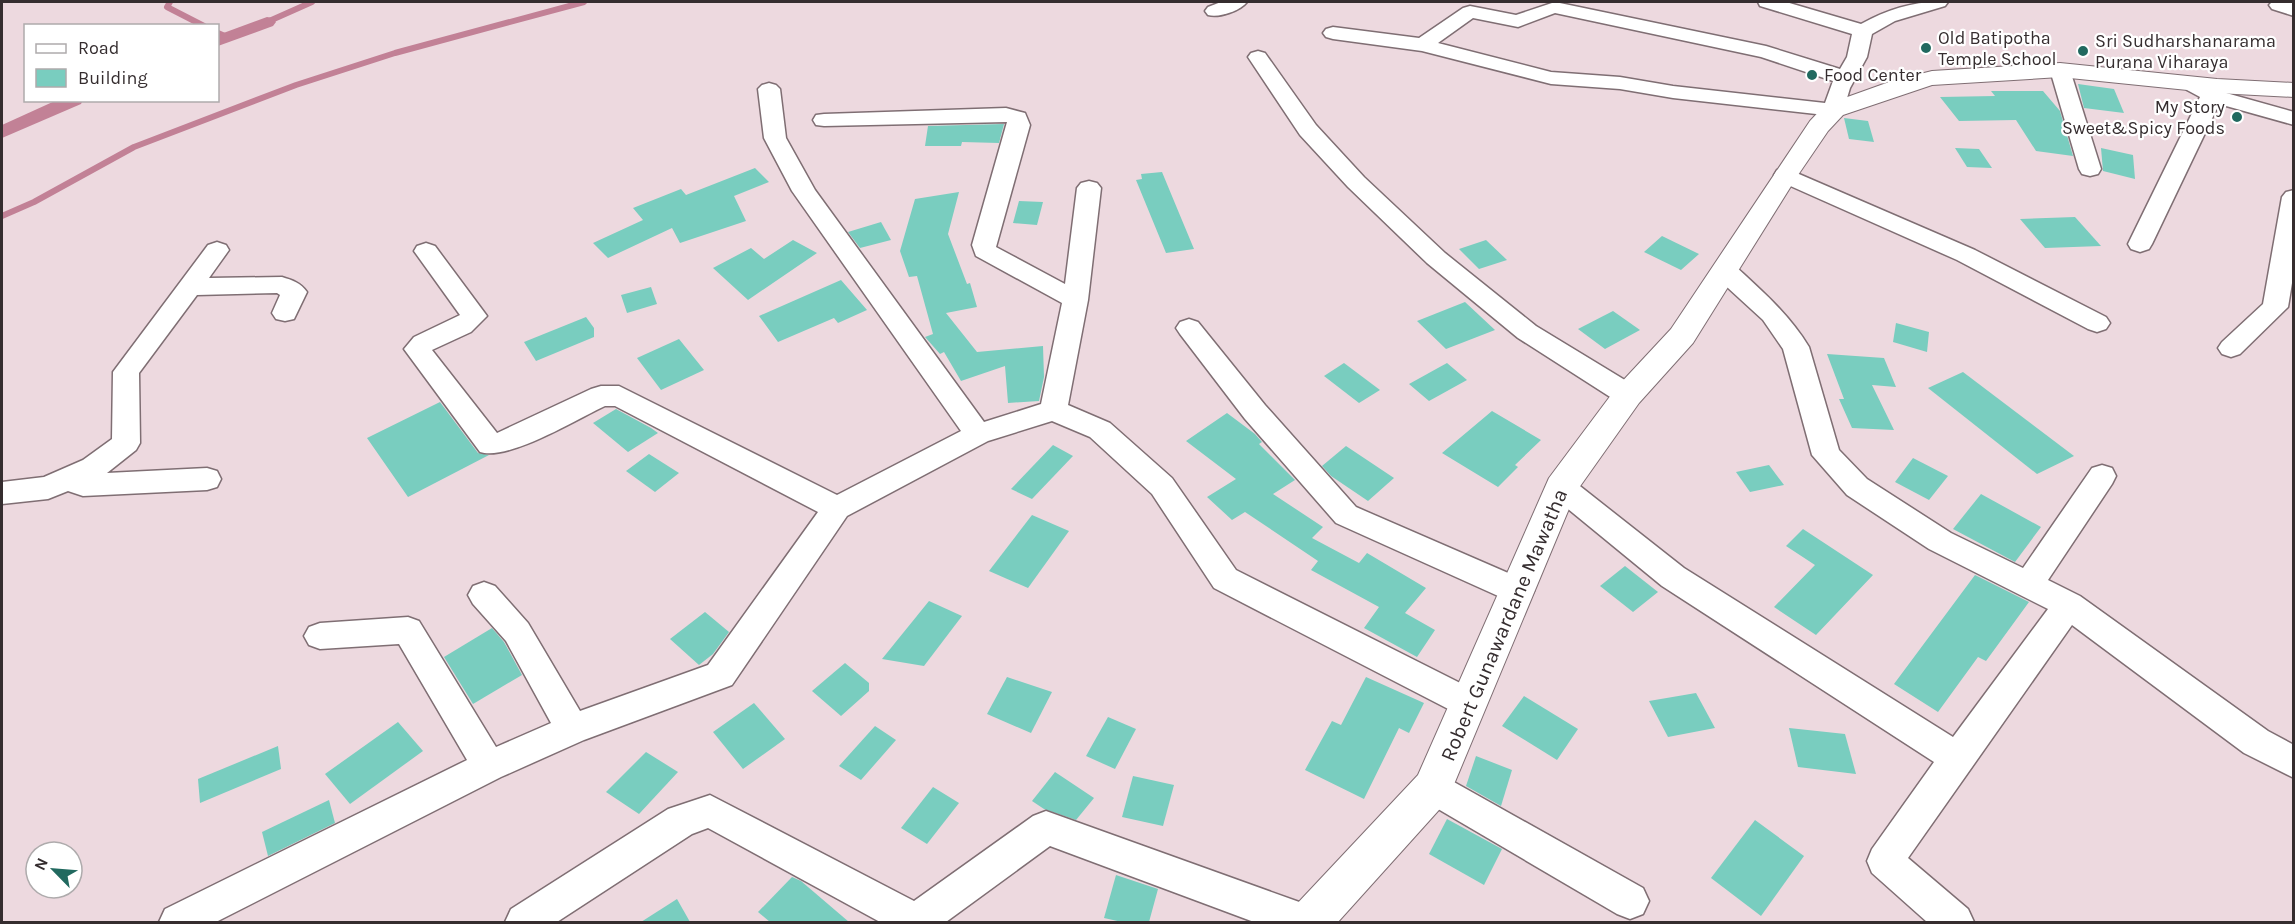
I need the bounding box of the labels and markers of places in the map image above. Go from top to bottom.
place label: Old Batipotha Temple School [1938,27,2057,70]
place label: Sri Sudharshanarama Purana Viharaya [2095,30,2276,73]
marker: Old Batipotha Temple School [1919,41,1933,55]
marker: Sri Sudharshanarama Purana Viharaya [2076,44,2090,58]
place label: Food Center [1824,64,1922,86]
marker: Food Center [1805,68,1819,82]
place label: My Story Sweet&Spicy Foods [2062,96,2226,139]
marker: My Story Sweet&Spicy Foods [2230,110,2244,124]

